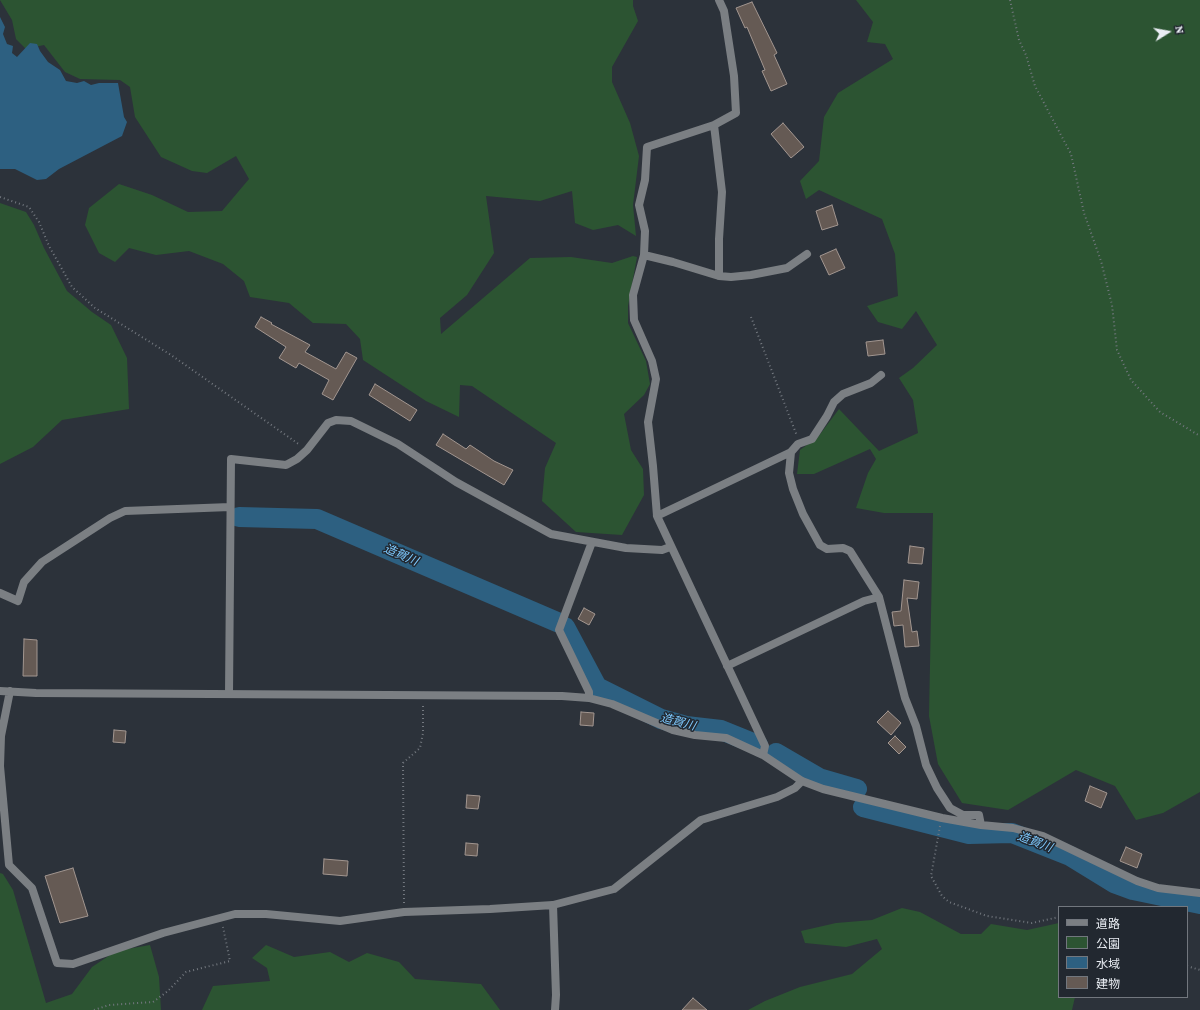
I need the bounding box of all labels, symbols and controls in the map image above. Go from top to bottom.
north arrow [1148,12,1188,52]
text: N [1173,25,1186,35]
water label: 造賀川 [382,541,420,569]
water label: 造賀川 [659,710,697,734]
water label: 造賀川 [1016,829,1054,855]
legend [1058,906,1188,998]
text: 道路 [1096,917,1120,931]
text: 公園 [1096,937,1120,951]
text: 水域 [1096,957,1120,971]
text: 建物 [1096,977,1120,991]

